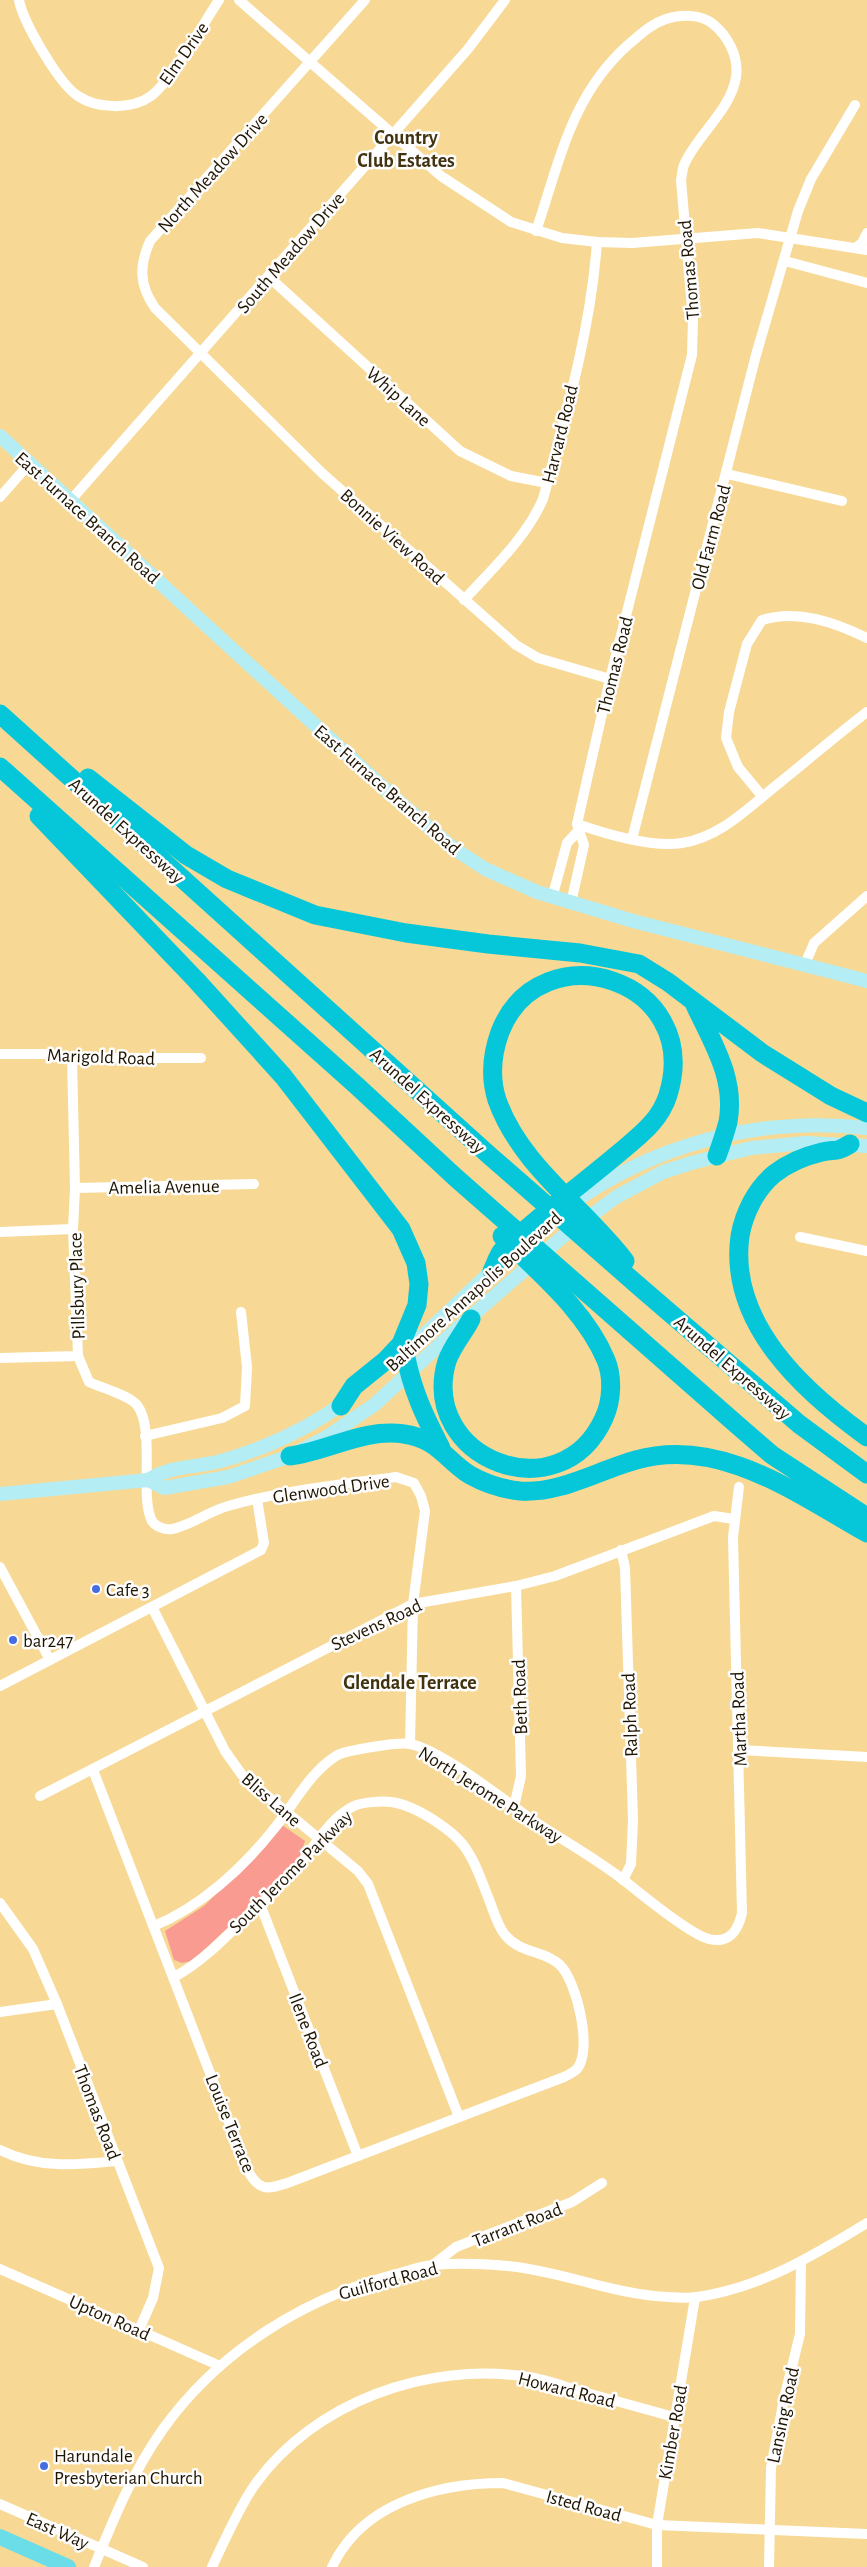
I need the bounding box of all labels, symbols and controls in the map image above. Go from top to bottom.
street label: Elm Drive [156,19,213,89]
street label: North Meadow Drive [155,110,272,236]
district label: Country Club Estates [357,128,455,171]
street label: South Meadow Drive [234,189,349,317]
street label: Thomas Road [676,219,703,321]
street label: Whip Lane [362,364,434,431]
street label: Harvard Road [539,383,582,486]
street label: East Furnace Branch Road [11,448,163,588]
street label: Old Farm Road [688,482,735,592]
street label: Bonnie View Road [336,486,448,589]
street label: Thomas Road [594,614,637,716]
street label: East Furnace Branch Road [310,722,464,859]
street label: Arundel Expressway [65,775,187,888]
street label: Arundel Expressway [366,1045,488,1158]
street label: Marigold Road [47,1046,155,1069]
street label: Amelia Avenue [108,1177,220,1198]
street label: Baltimore Annapolis Boulevard [383,1208,566,1376]
street label: Pillsbury Place [66,1232,89,1340]
street label: Arundel Expressway [670,1313,794,1424]
street label: Glenwood Drive [272,1472,391,1507]
place label: Cafe 3 [106,1581,150,1600]
marker: Cafe 3 [90,1583,102,1595]
street label: Stevens Road [328,1596,425,1655]
place label: bar247 [23,1632,73,1651]
marker: bar247 [7,1634,19,1646]
street label: Beth Road [510,1659,531,1735]
street label: Martha Road [728,1671,751,1767]
street label: Ralph Road [620,1672,641,1757]
district label: Glendale Terrace [343,1673,477,1693]
street label: North Jerome Parkway [415,1743,565,1847]
street label: Bliss Lane [238,1769,304,1831]
street label: South Jerome Parkway [226,1807,356,1937]
street label: Ilene Road [285,1991,330,2070]
street label: Thomas Road [70,2062,123,2163]
street label: Louise Terrace [201,2072,258,2175]
street label: Tarrant Road [470,2200,565,2251]
street label: Guilford Road [337,2259,440,2304]
street label: Upton Road [66,2292,153,2345]
street label: Lansing Road [764,2365,803,2465]
street label: Howard Road [516,2369,617,2412]
street label: Kimber Road [656,2383,691,2481]
place label: Harundale Presbyterian Church [54,2447,203,2488]
marker: Harundale Presbyterian Church [38,2460,50,2472]
street label: Isted Road [544,2487,623,2526]
street label: East Way [23,2509,92,2554]

